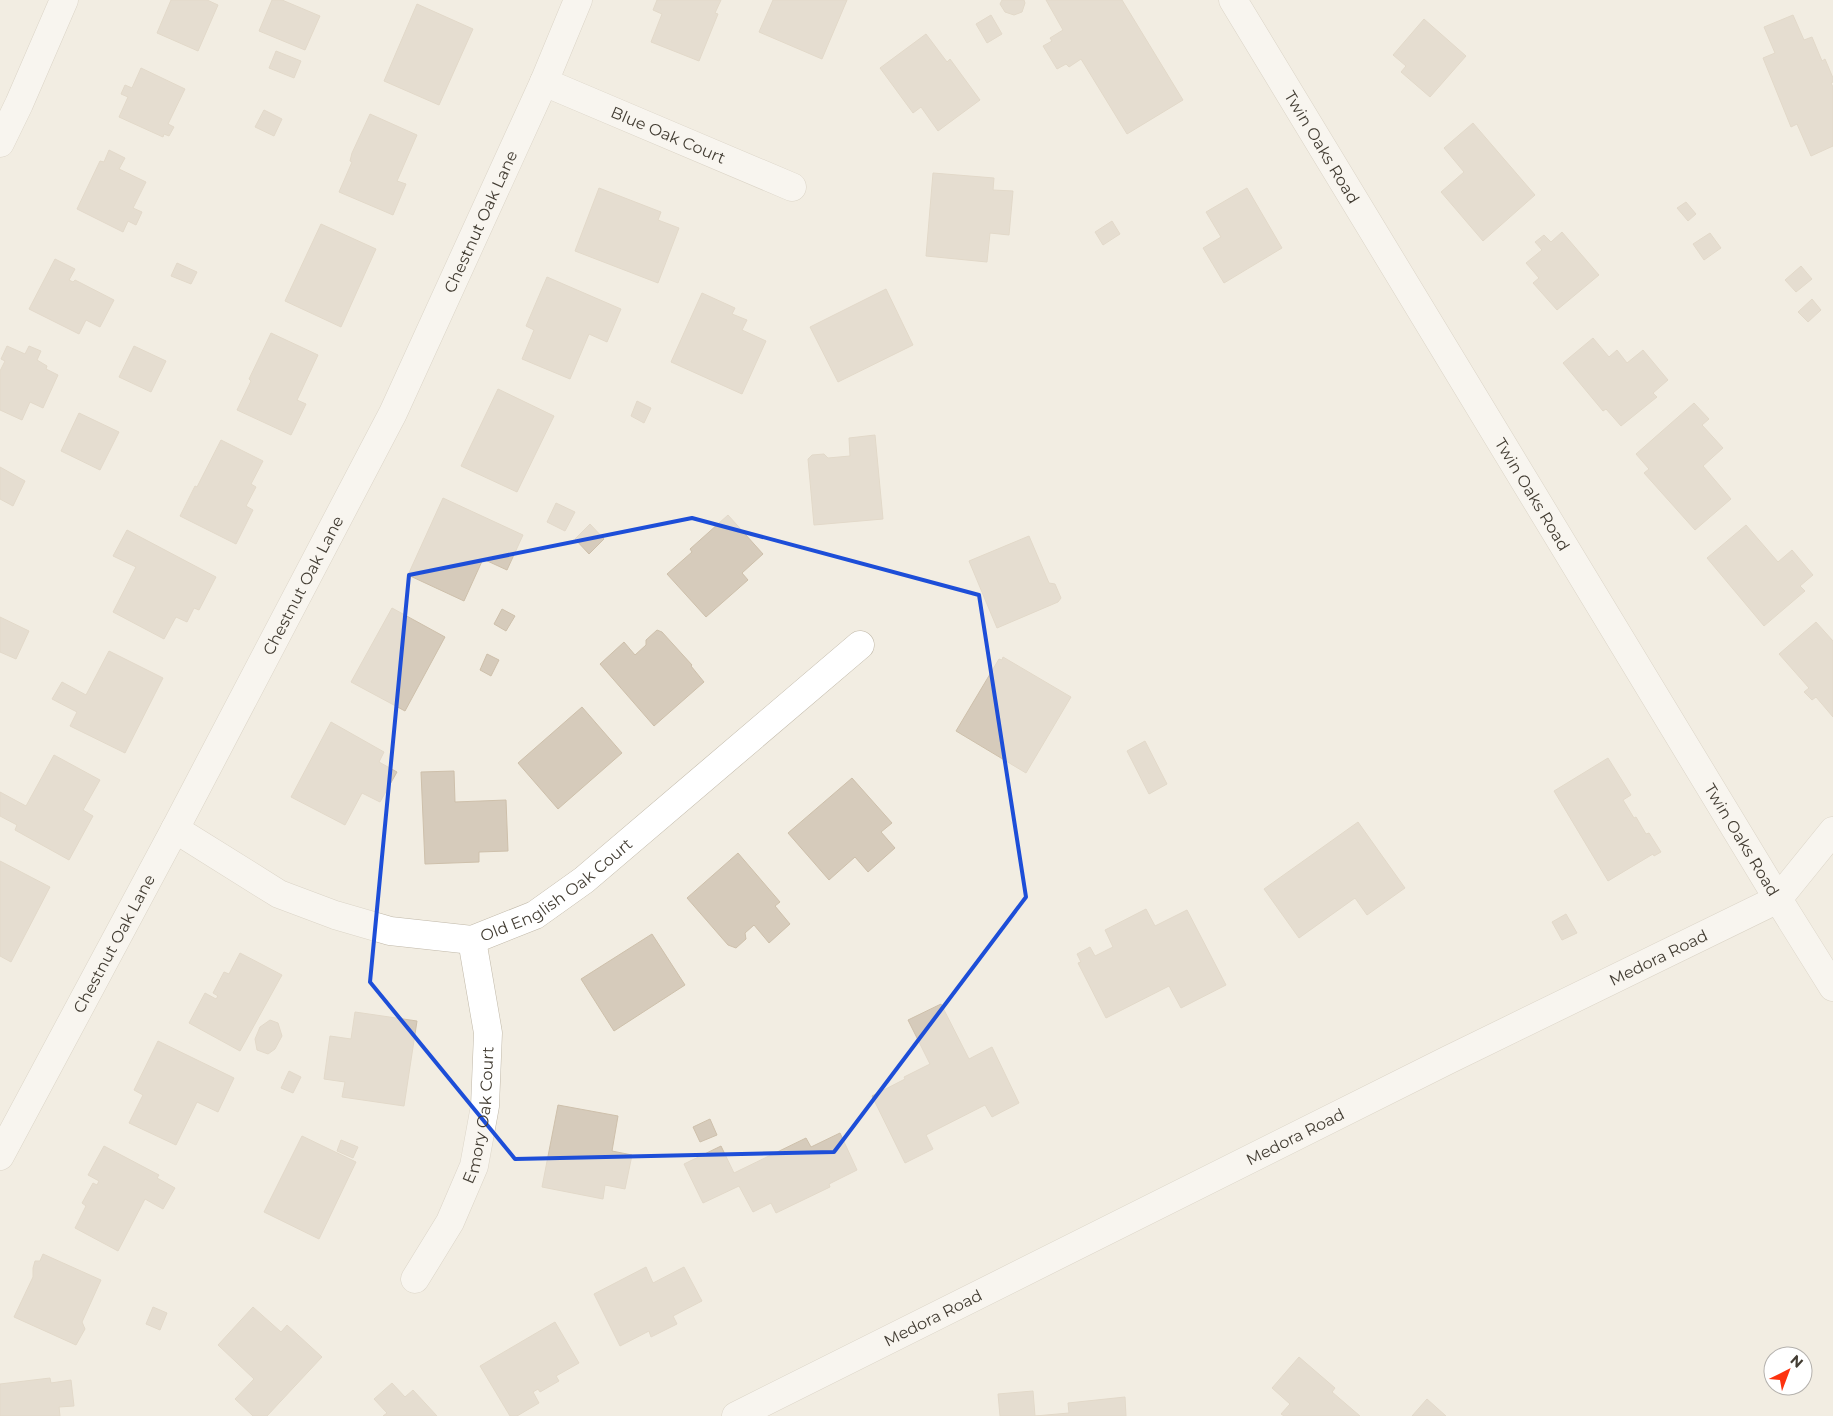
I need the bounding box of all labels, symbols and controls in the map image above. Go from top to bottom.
street label: Twin Oaks Road [1281,87,1364,207]
street label: Blue Oak Court [608,102,729,167]
street label: Chestnut Oak Lane [440,147,521,296]
street label: Twin Oaks Road [1491,435,1574,554]
street label: Chestnut Oak Lane [258,512,347,658]
street label: Twin Oaks Road [1701,780,1783,899]
street label: Old English Oak Court [477,834,636,945]
street label: Chestnut Oak Lane [69,871,159,1016]
street label: Medora Road [1606,925,1711,989]
street label: Emory Oak Court [458,1046,497,1186]
street label: Medora Road [1243,1104,1347,1169]
street label: Medora Road [881,1285,985,1350]
north arrow [1763,1346,1813,1396]
text: N [1786,1351,1807,1372]

